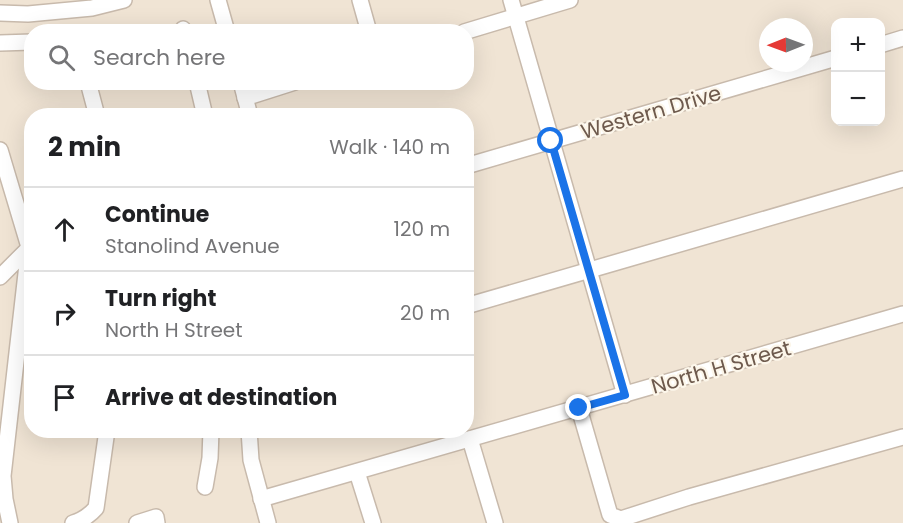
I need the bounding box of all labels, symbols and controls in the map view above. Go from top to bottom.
north arrow [759,18,813,72]
map controls [831,18,885,126]
button: + [831,18,885,72]
search box [24,24,474,90]
icon: search [45,41,78,74]
text: Search here [93,42,226,73]
button: − [831,72,885,126]
street label: Western Drive [577,78,725,146]
route start [537,127,563,153]
text: 2 min [48,129,121,165]
text: Walk · 140 m [329,133,450,161]
text: Continue [105,199,209,230]
icon: ahead [48,213,81,246]
text: 120 m [394,215,450,243]
text: Stanolind Avenue [105,232,280,260]
text: Turn right [105,283,216,314]
icon: right [48,297,81,330]
text: 20 m [400,299,450,327]
text: North H Street [105,316,242,344]
street label: North H Street [648,333,794,401]
icon: arrive [48,381,81,414]
text: Arrive at destination [105,382,337,413]
route end [565,394,591,420]

